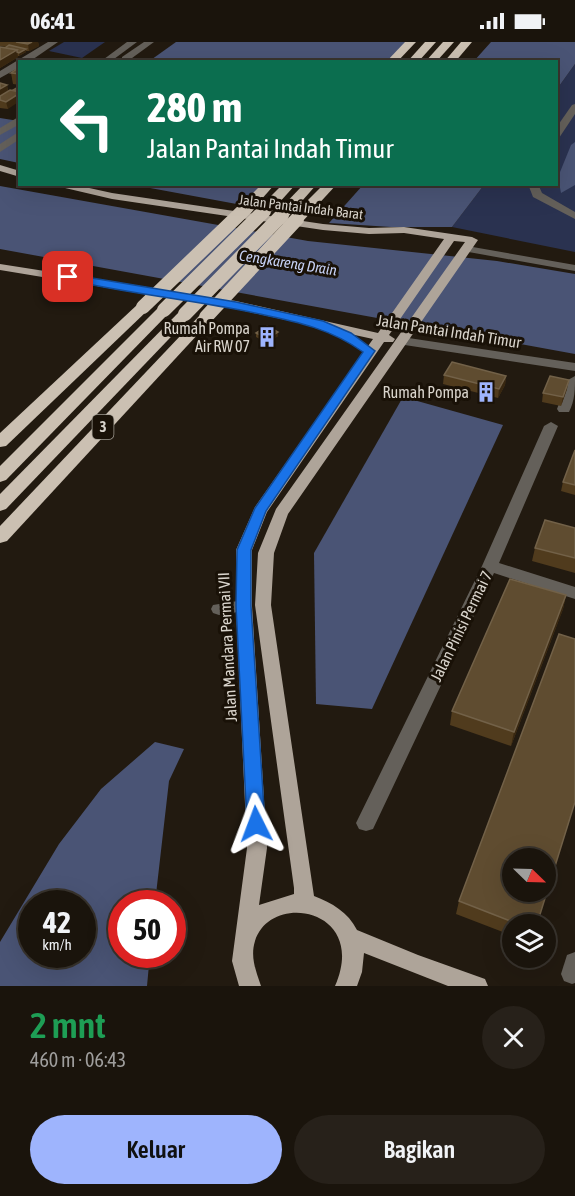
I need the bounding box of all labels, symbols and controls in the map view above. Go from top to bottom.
text: 06:41 [30,8,75,34]
text: 280 m [147,83,242,131]
icon: left [48,84,126,162]
text: Jalan Pantai Indah Timur [147,133,393,164]
street label: Jalan Pantai Indah Barat [238,191,364,223]
water label: Cengkareng Drain [238,246,338,279]
pin [42,251,93,302]
icon: arrive [51,260,84,293]
street label: Jalan Pantai Indah Timur [375,311,523,351]
place label: Rumah Pompa Air RW 07 [164,319,250,355]
building icon: Rumah Pompa Air RW 07 [255,325,279,349]
building icon: Rumah Pompa [474,380,498,404]
place label: Rumah Pompa [383,383,469,402]
road number: 3 [92,415,114,439]
street label: Jalan Pinisi Permai 7 [427,568,495,684]
street label: Jalan Mandara Permai VII [214,572,240,722]
position arrow [224,792,288,856]
north arrow [502,848,556,902]
map controls [502,848,556,968]
speed limit sign: 50 [108,890,186,968]
text: 42 [43,905,71,939]
button: layers [502,914,556,968]
text: km/h [42,936,72,953]
text: 2 mnt [30,1004,106,1046]
button: close [482,1006,545,1069]
text: 460 m · 06:43 [30,1048,126,1071]
button: Keluar [30,1115,282,1184]
button: Bagikan [294,1115,545,1184]

